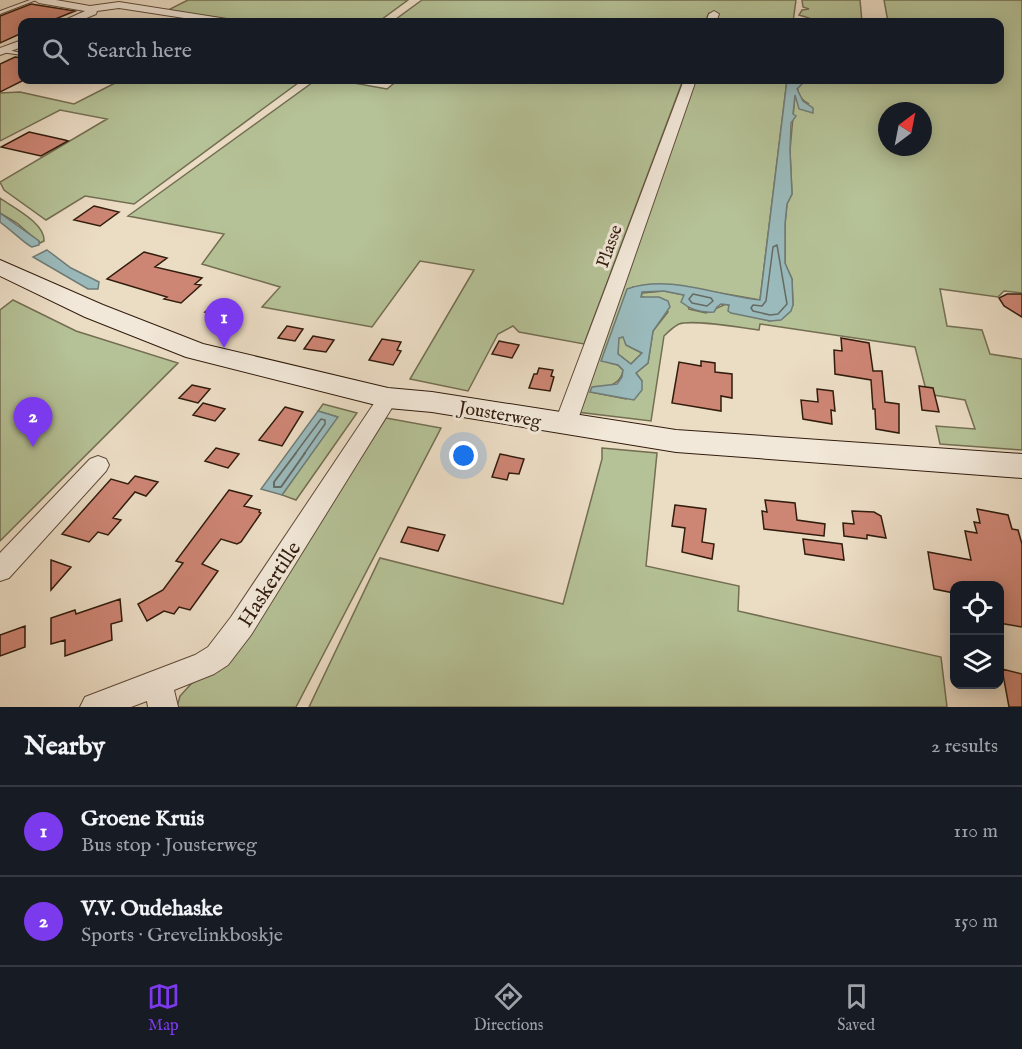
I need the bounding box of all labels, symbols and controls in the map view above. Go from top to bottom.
search box [18,18,1004,84]
icon: search [39,35,72,68]
text: Search here [87,37,192,65]
north arrow [878,102,932,156]
street label: Plasse [592,222,629,271]
pin: 1 [204,298,244,348]
street label: Jousterweg [455,397,543,434]
pin: 2 [14,398,52,447]
your location [449,441,478,470]
street label: Haskertille [233,537,308,633]
map controls [950,581,1004,689]
button: locate [950,581,1004,635]
button: layers [950,635,1004,689]
text: Nearby [24,730,105,763]
text: 2 results [931,734,998,759]
text: Groene Kruis [81,805,204,833]
text: 1 [40,819,47,844]
text: 110 m [954,819,998,844]
text: Bus stop · Jousterweg [81,833,257,858]
text: V.V. Oudehaske [81,895,223,923]
text: 2 [39,909,48,934]
text: 150 m [954,909,998,934]
text: Sports · Grevelinkboskje [81,923,283,948]
tab: Map [147,980,180,1036]
tab: Directions [474,980,543,1036]
tab: Saved [837,980,875,1036]

